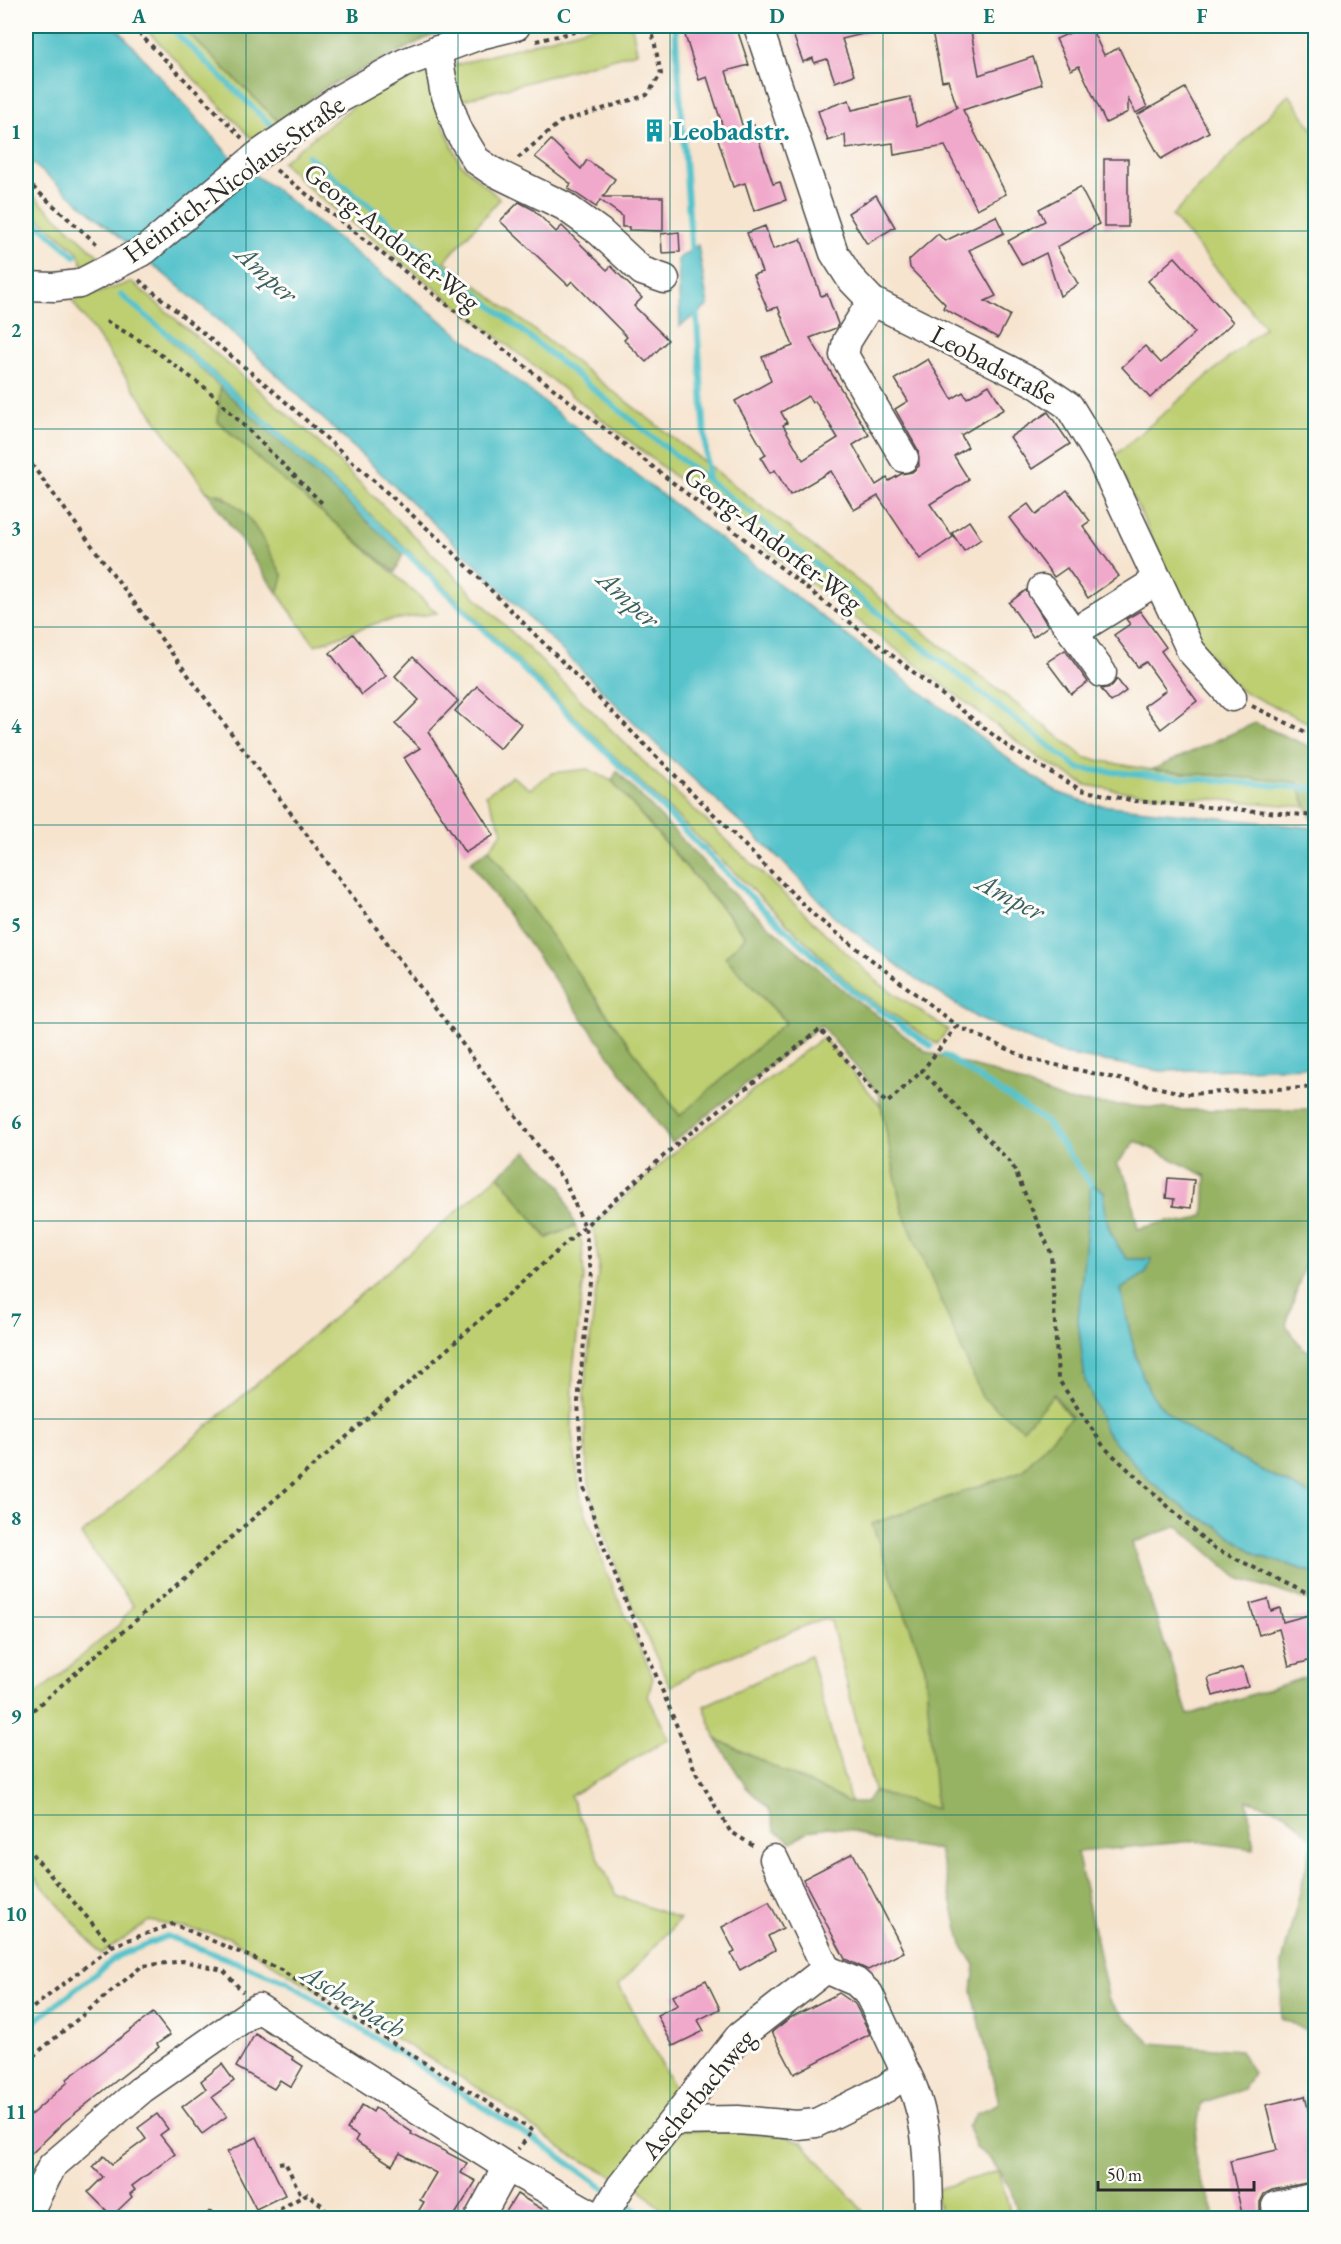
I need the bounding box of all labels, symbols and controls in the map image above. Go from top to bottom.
text: A [131,3,147,29]
text: B [346,3,358,29]
text: C [557,3,571,29]
text: D [769,3,785,29]
text: E [983,3,995,29]
text: F [1197,3,1208,29]
street label: Heinrich-Nicolaus-Straße [116,87,351,271]
place label: Leobadstr. [672,113,790,148]
building icon: Leobadstr. [641,118,667,144]
text: 1 [11,119,21,145]
street label: Georg-Andorfer-Weg [297,154,488,319]
water label: Amper [227,234,307,312]
text: 2 [11,317,22,343]
street label: Leobadstraße [925,317,1064,412]
street label: Georg-Andorfer-Weg [677,458,870,620]
text: 3 [11,515,21,541]
water label: Amper [589,559,669,637]
text: 4 [11,713,22,739]
water label: Amper [969,862,1053,930]
text: 5 [11,911,21,937]
text: 6 [11,1109,22,1135]
text: 7 [11,1307,22,1333]
text: 8 [11,1505,21,1531]
text: 9 [11,1703,22,1729]
text: 10 [5,1901,27,1927]
water label: Ascherbach [293,1953,413,2046]
street label: Ascherbachweg [632,2021,763,2167]
text: 11 [5,2099,27,2125]
scale bar [1098,2154,1254,2192]
text: 50 m [1107,2163,1142,2186]

